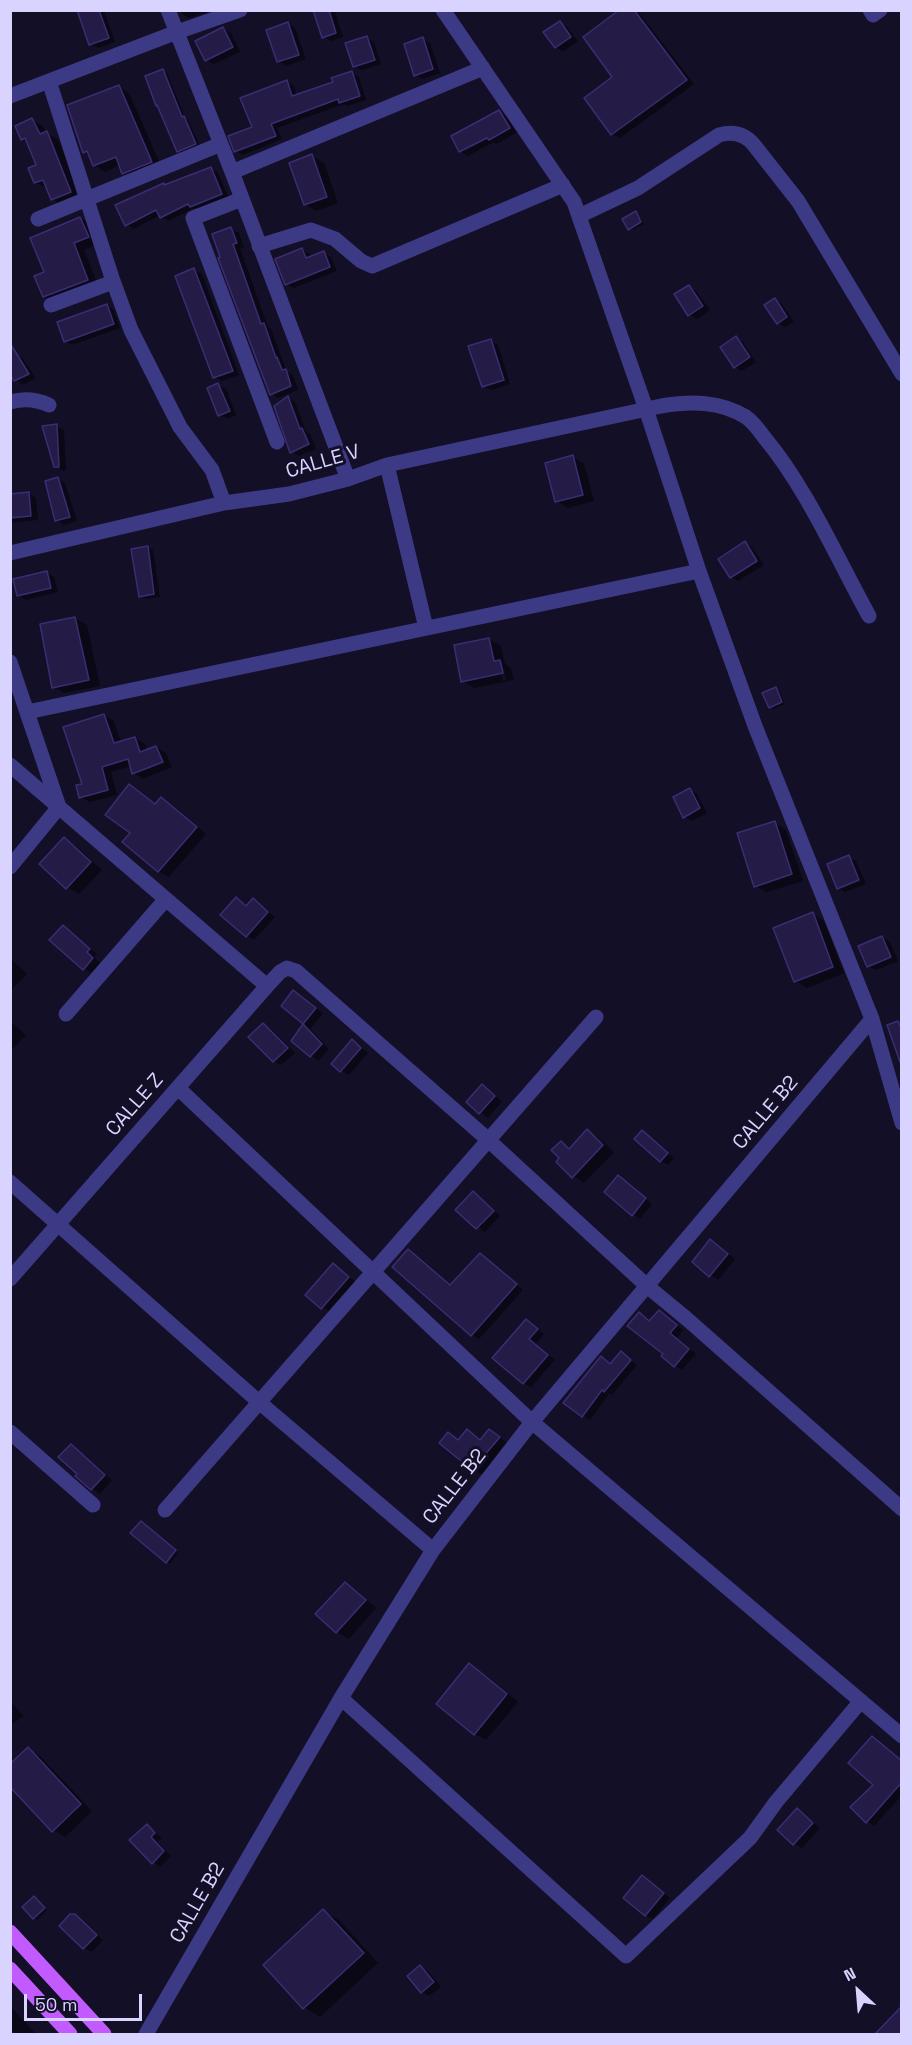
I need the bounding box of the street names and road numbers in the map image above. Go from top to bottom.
street label: CALLE V [283,440,363,484]
street label: CALLE Z [101,1069,169,1141]
street label: CALLE B2 [728,1071,804,1155]
street label: CALLE B2 [418,1445,492,1529]
street label: CALLE B2 [165,1859,231,1947]

